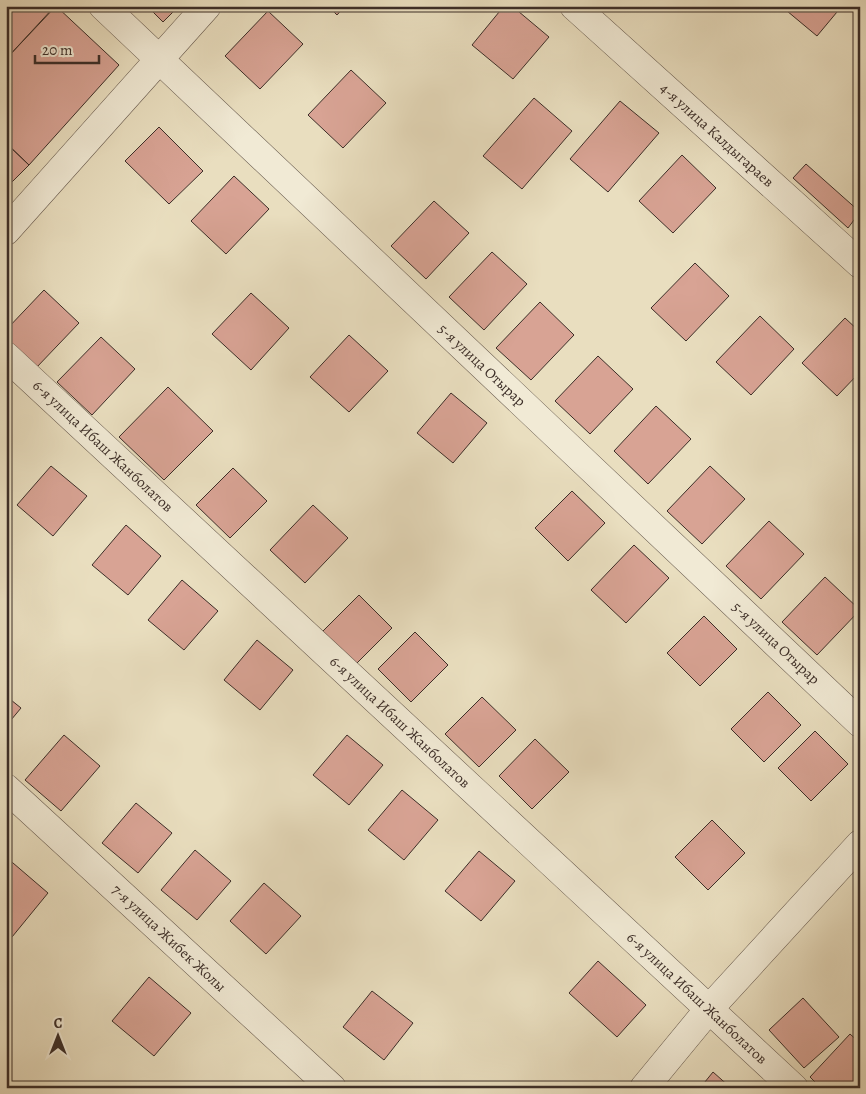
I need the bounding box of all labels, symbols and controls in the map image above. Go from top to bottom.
scale bar [35,32,99,64]
text: 20 m [42,40,73,60]
street label: 4-я улица Калдыгараев [656,78,778,192]
street label: 5-я улица Отырар [434,319,530,411]
street label: 6-я улица Ибаш Жанболатов [28,375,178,517]
street label: 5-я улица Отырар [728,597,824,689]
street label: 6-я улица Ибаш Жанболатов [325,651,475,793]
street label: 7-я улица Жибек Жолы [108,880,230,996]
street label: 6-я улица Ибаш Жанболатов [622,927,772,1069]
north arrow [32,1012,82,1062]
text: С [54,1014,63,1033]

